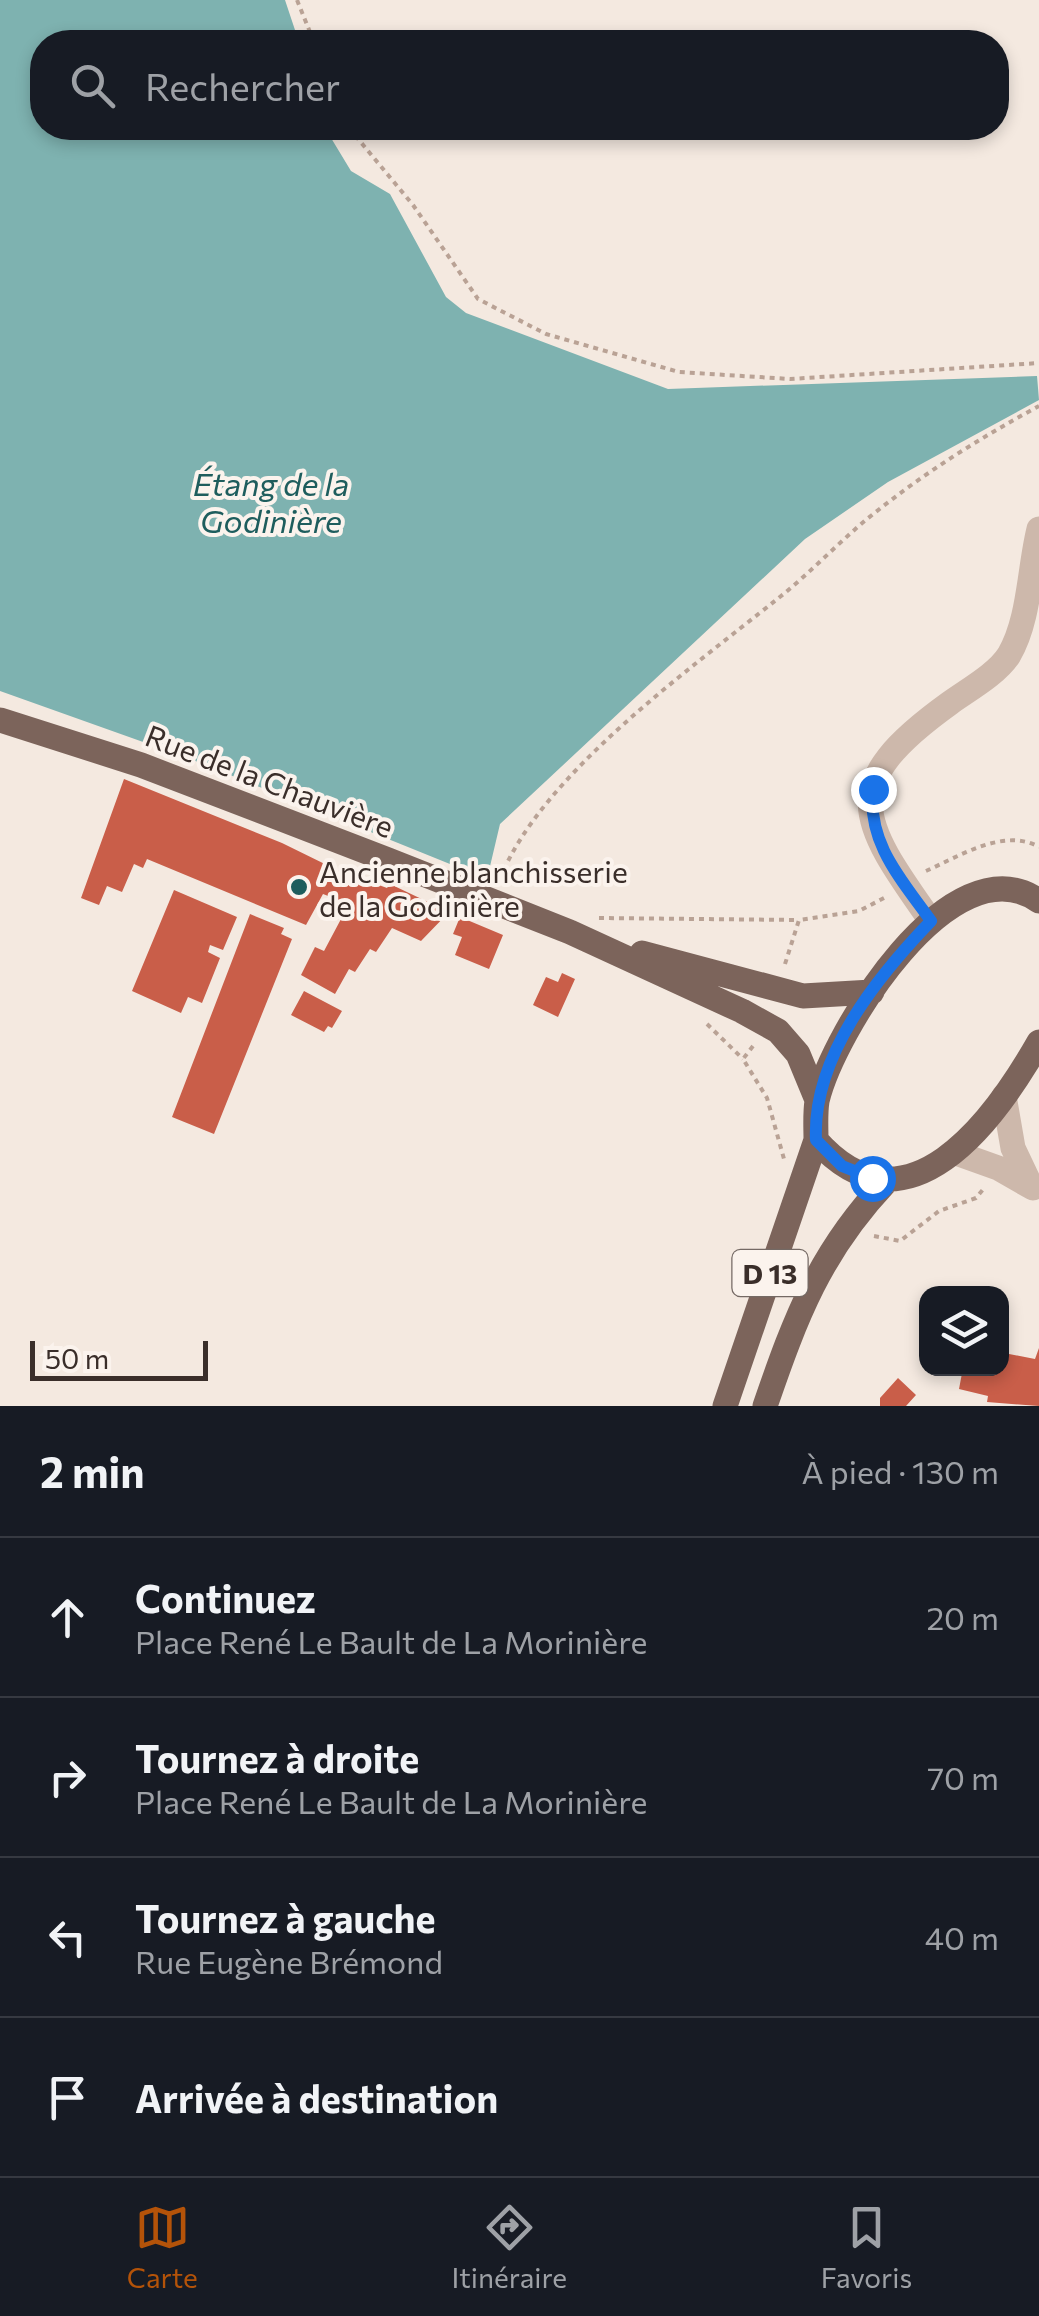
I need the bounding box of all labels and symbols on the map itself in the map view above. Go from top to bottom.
water label: Étang de la Godinière [193,463,349,540]
street label: Rue de la Chauvière [141,716,399,844]
route end [851,767,897,813]
place label: Ancienne blanchisserie de la Godinière [319,852,628,923]
marker: Ancienne blanchisserie de la Godinière [288,876,310,898]
route start [850,1156,896,1202]
road number: D 13 [732,1250,808,1296]
scale bar [30,1336,208,1380]

